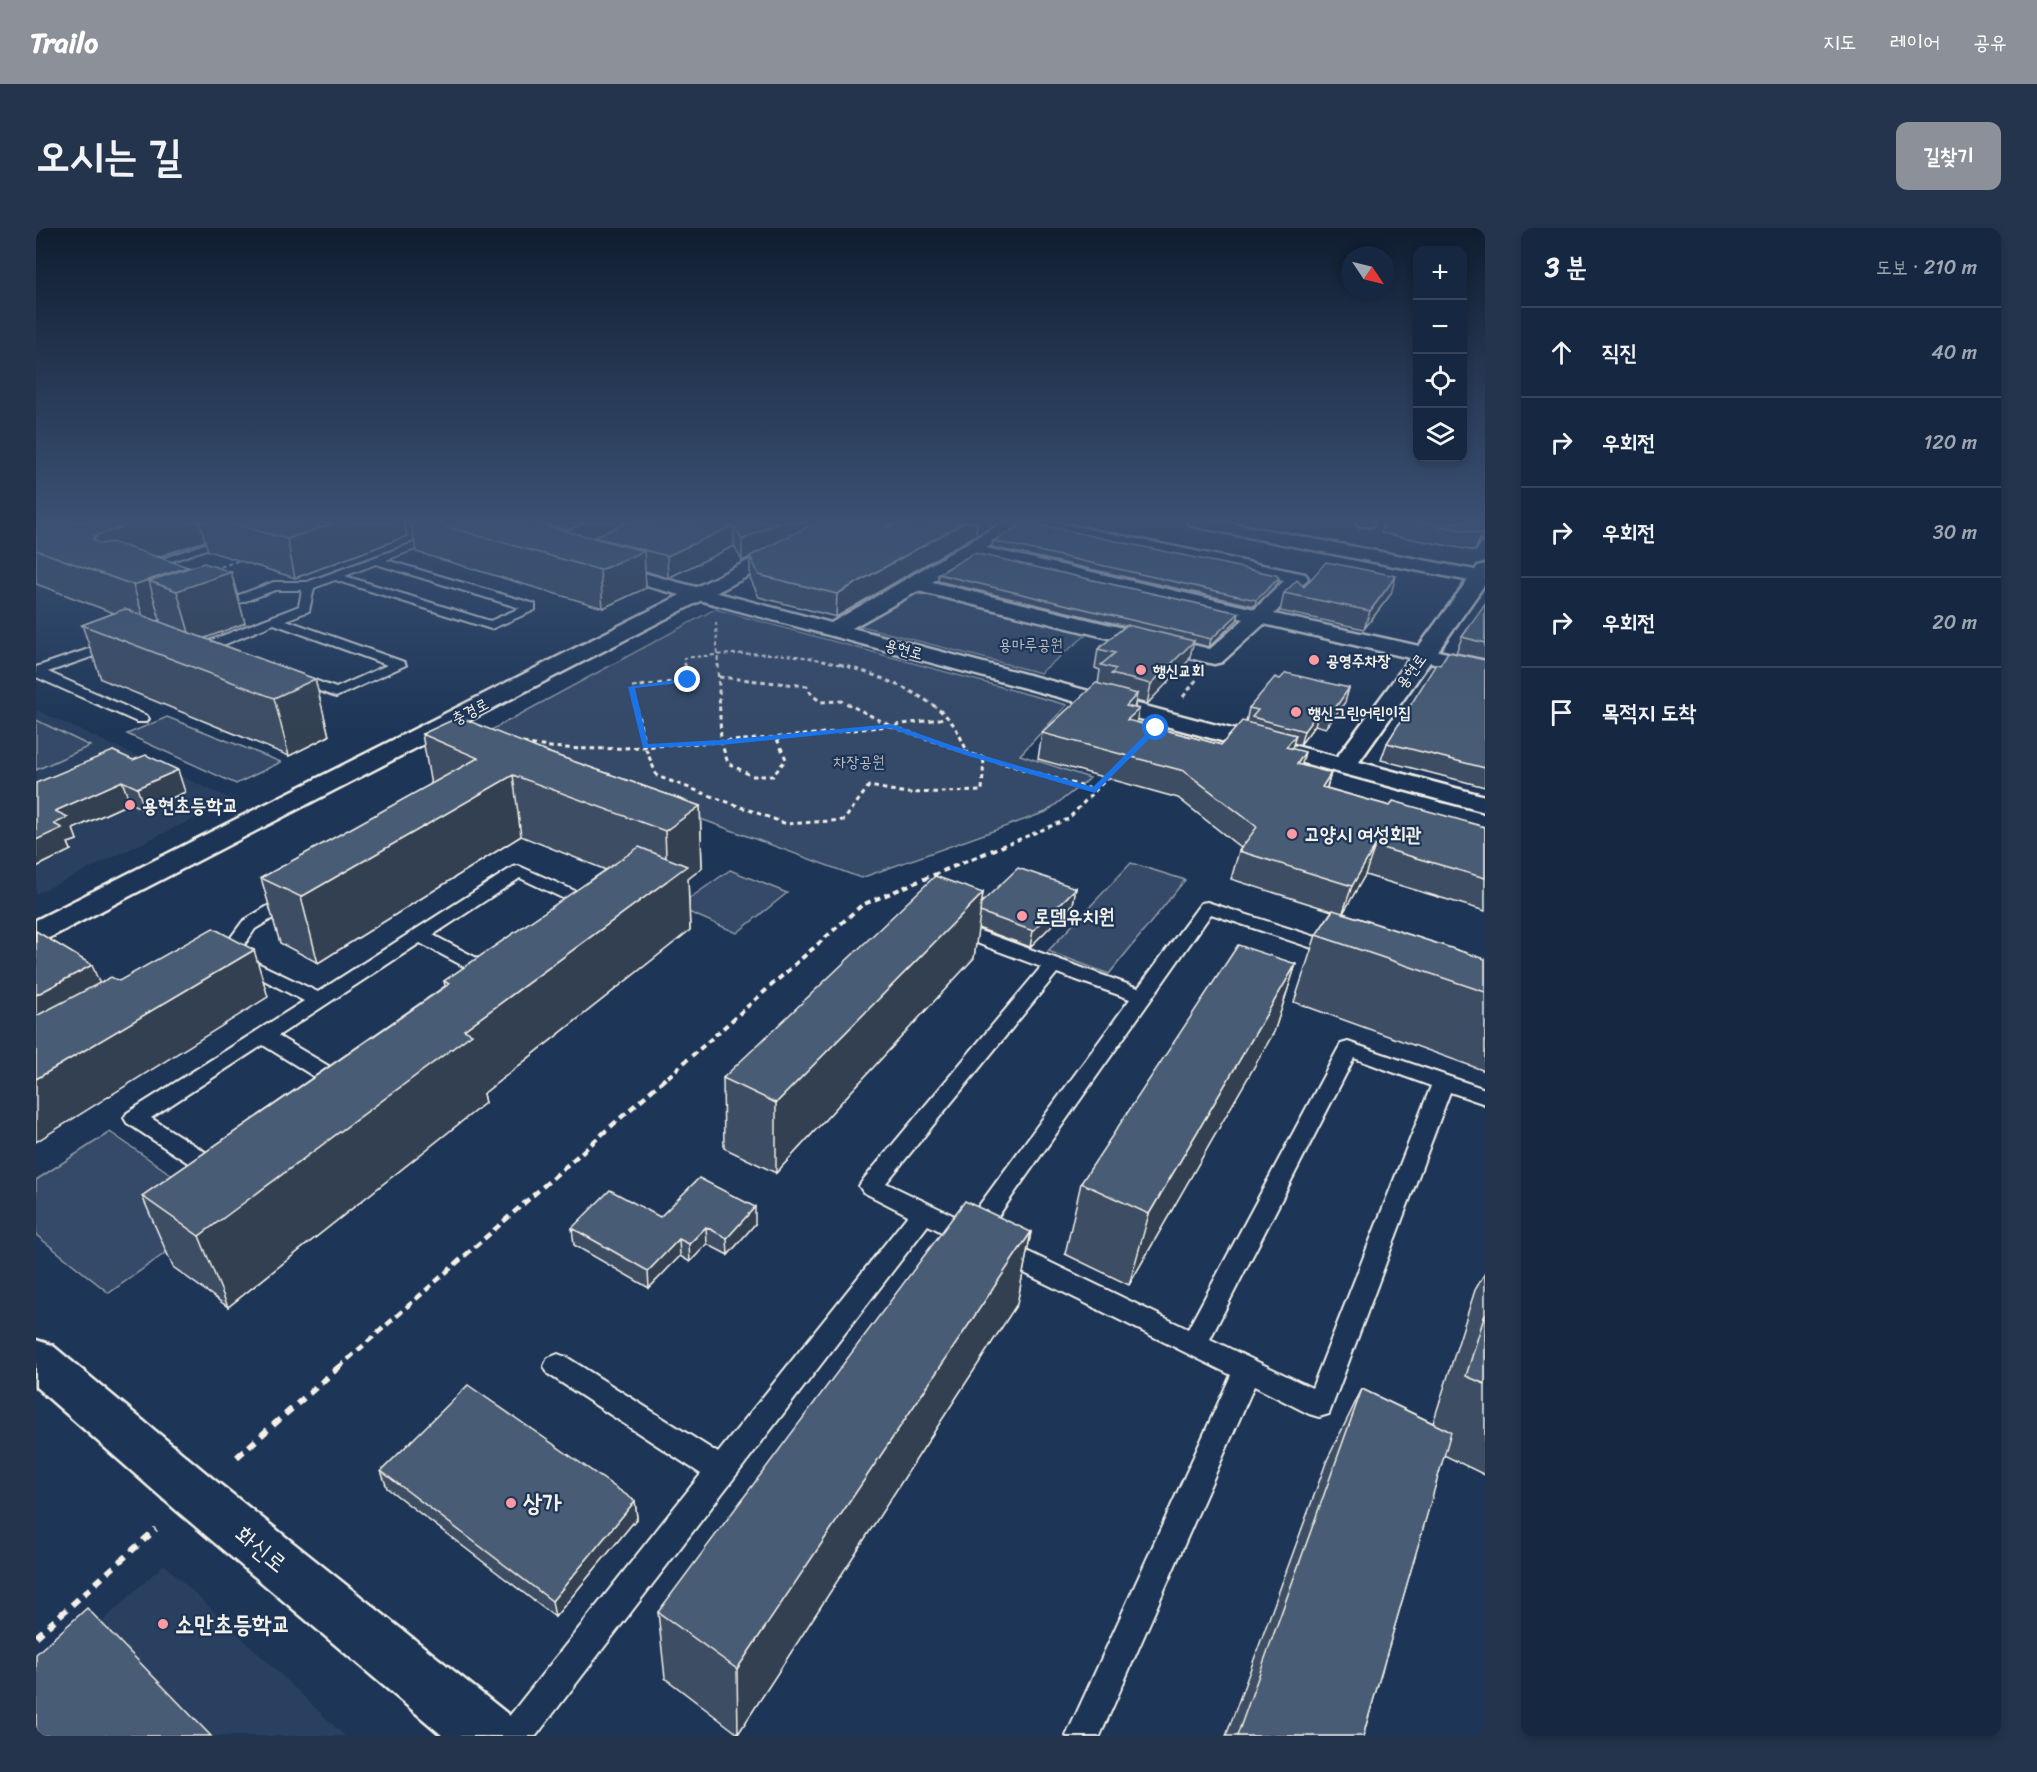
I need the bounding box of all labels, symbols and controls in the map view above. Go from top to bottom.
text: Trailo [30,18,98,67]
text: 지도 [1823,23,1857,61]
text: 레이어 [1890,23,1940,61]
text: 공유 [1973,23,2007,61]
text: 오시는 길 [36,119,182,193]
button: 길찾기 [1896,122,2001,190]
text: 3 분 [1545,244,1587,290]
north arrow [1341,246,1395,300]
map controls [1413,246,1467,462]
button: + [1413,246,1467,300]
text: 도보 · 210 m [1876,250,1977,285]
button: − [1413,300,1467,354]
text: 직진 [1602,333,1637,372]
text: 40 m [1931,335,1977,370]
icon: ahead [1545,336,1578,369]
button: locate [1413,354,1467,408]
button: layers [1413,408,1467,462]
text: 우회전 [1602,423,1655,462]
text: 120 m [1924,425,1977,460]
icon: right [1545,426,1578,459]
text: 우회전 [1602,513,1655,552]
text: 30 m [1933,515,1977,550]
icon: right [1545,516,1578,549]
text: 우회전 [1602,603,1655,642]
text: 20 m [1932,605,1977,640]
icon: right [1545,606,1578,639]
street label: 용현로 [882,630,926,668]
park label: 용마루공원 [999,630,1063,659]
place label: 공영주차장 [1326,646,1391,675]
street label: 용현로 [1388,647,1434,695]
marker: 공영주차장 [1307,653,1321,667]
place label: 행신교회 [1152,656,1205,685]
marker: 행신교회 [1134,663,1148,677]
route end [674,666,700,692]
street label: 충경로 [446,689,494,733]
text: 목적지 도착 [1602,693,1696,732]
icon: arrive [1545,696,1578,729]
place label: 행신그린어린이집 [1307,698,1411,727]
marker: 행신그린어린이집 [1289,705,1303,719]
route start [1142,714,1168,740]
park label: 차장공원 [833,747,885,776]
place label: 용현초등학교 [142,788,239,823]
marker: 용현초등학교 [123,798,137,812]
place label: 고양시 여성회관 [1304,817,1422,852]
marker: 고양시 여성회관 [1285,827,1299,841]
place label: 로뎀유치원 [1034,899,1114,934]
marker: 로뎀유치원 [1015,909,1029,923]
place label: 상가 [523,1482,562,1524]
marker: 상가 [504,1496,518,1510]
street label: 화신로 [225,1514,297,1584]
place label: 소만초등학교 [175,1603,291,1645]
marker: 소만초등학교 [156,1617,170,1631]

